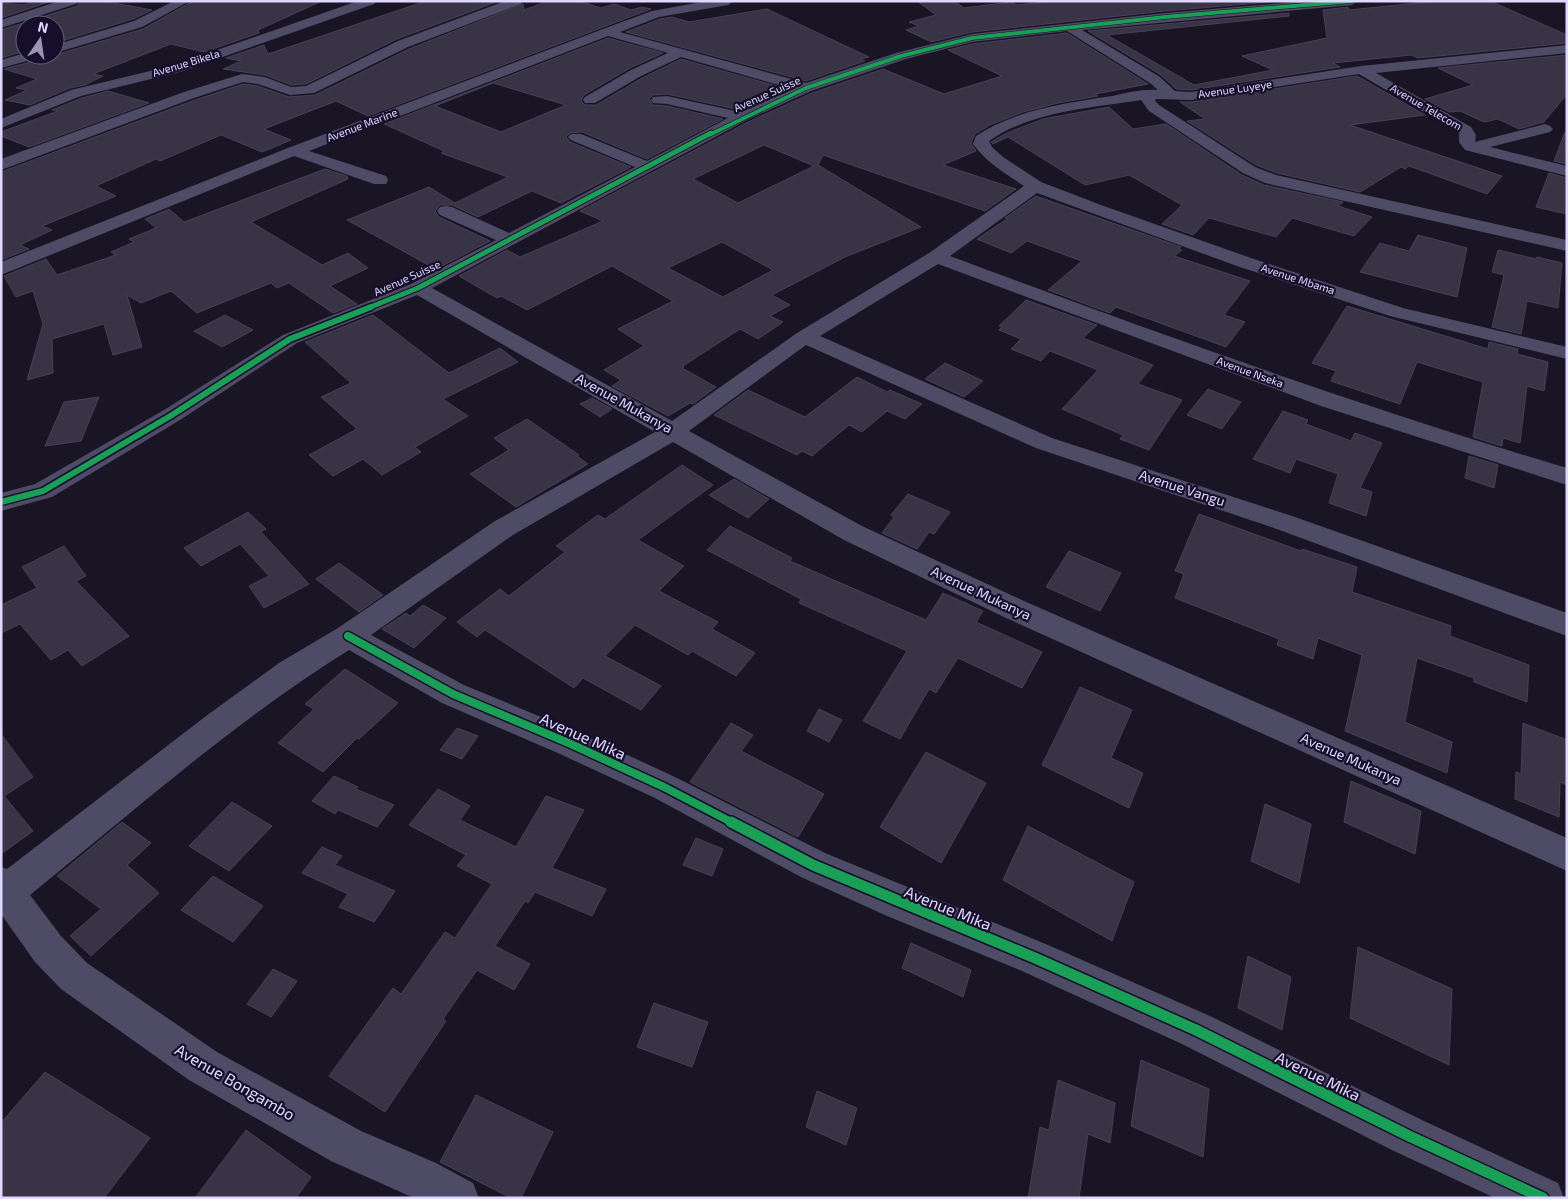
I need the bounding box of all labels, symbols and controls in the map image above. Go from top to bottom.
north arrow [15,15,65,65]
text: N [36,17,50,36]
street label: Avenue Bikela [151,46,221,79]
street label: Avenue Suisse [731,73,802,114]
street label: Avenue Luyeye [1197,77,1273,100]
street label: Avenue Telecom [1388,81,1464,132]
street label: Avenue Marine [325,105,399,144]
street label: Avenue Suisse [371,257,442,298]
street label: Avenue Mbama [1260,260,1337,297]
street label: Avenue Nseka [1215,353,1285,390]
street label: Avenue Mukanya [573,369,676,436]
street label: Avenue Vangu [1137,466,1227,509]
street label: Avenue Mukanya [929,562,1034,623]
street label: Avenue Mika [537,708,629,763]
street label: Avenue Mukanya [1298,729,1404,788]
street label: Avenue Mika [902,881,994,934]
street label: Avenue Bongambo [172,1039,299,1124]
street label: Avenue Mika [1273,1047,1364,1104]

